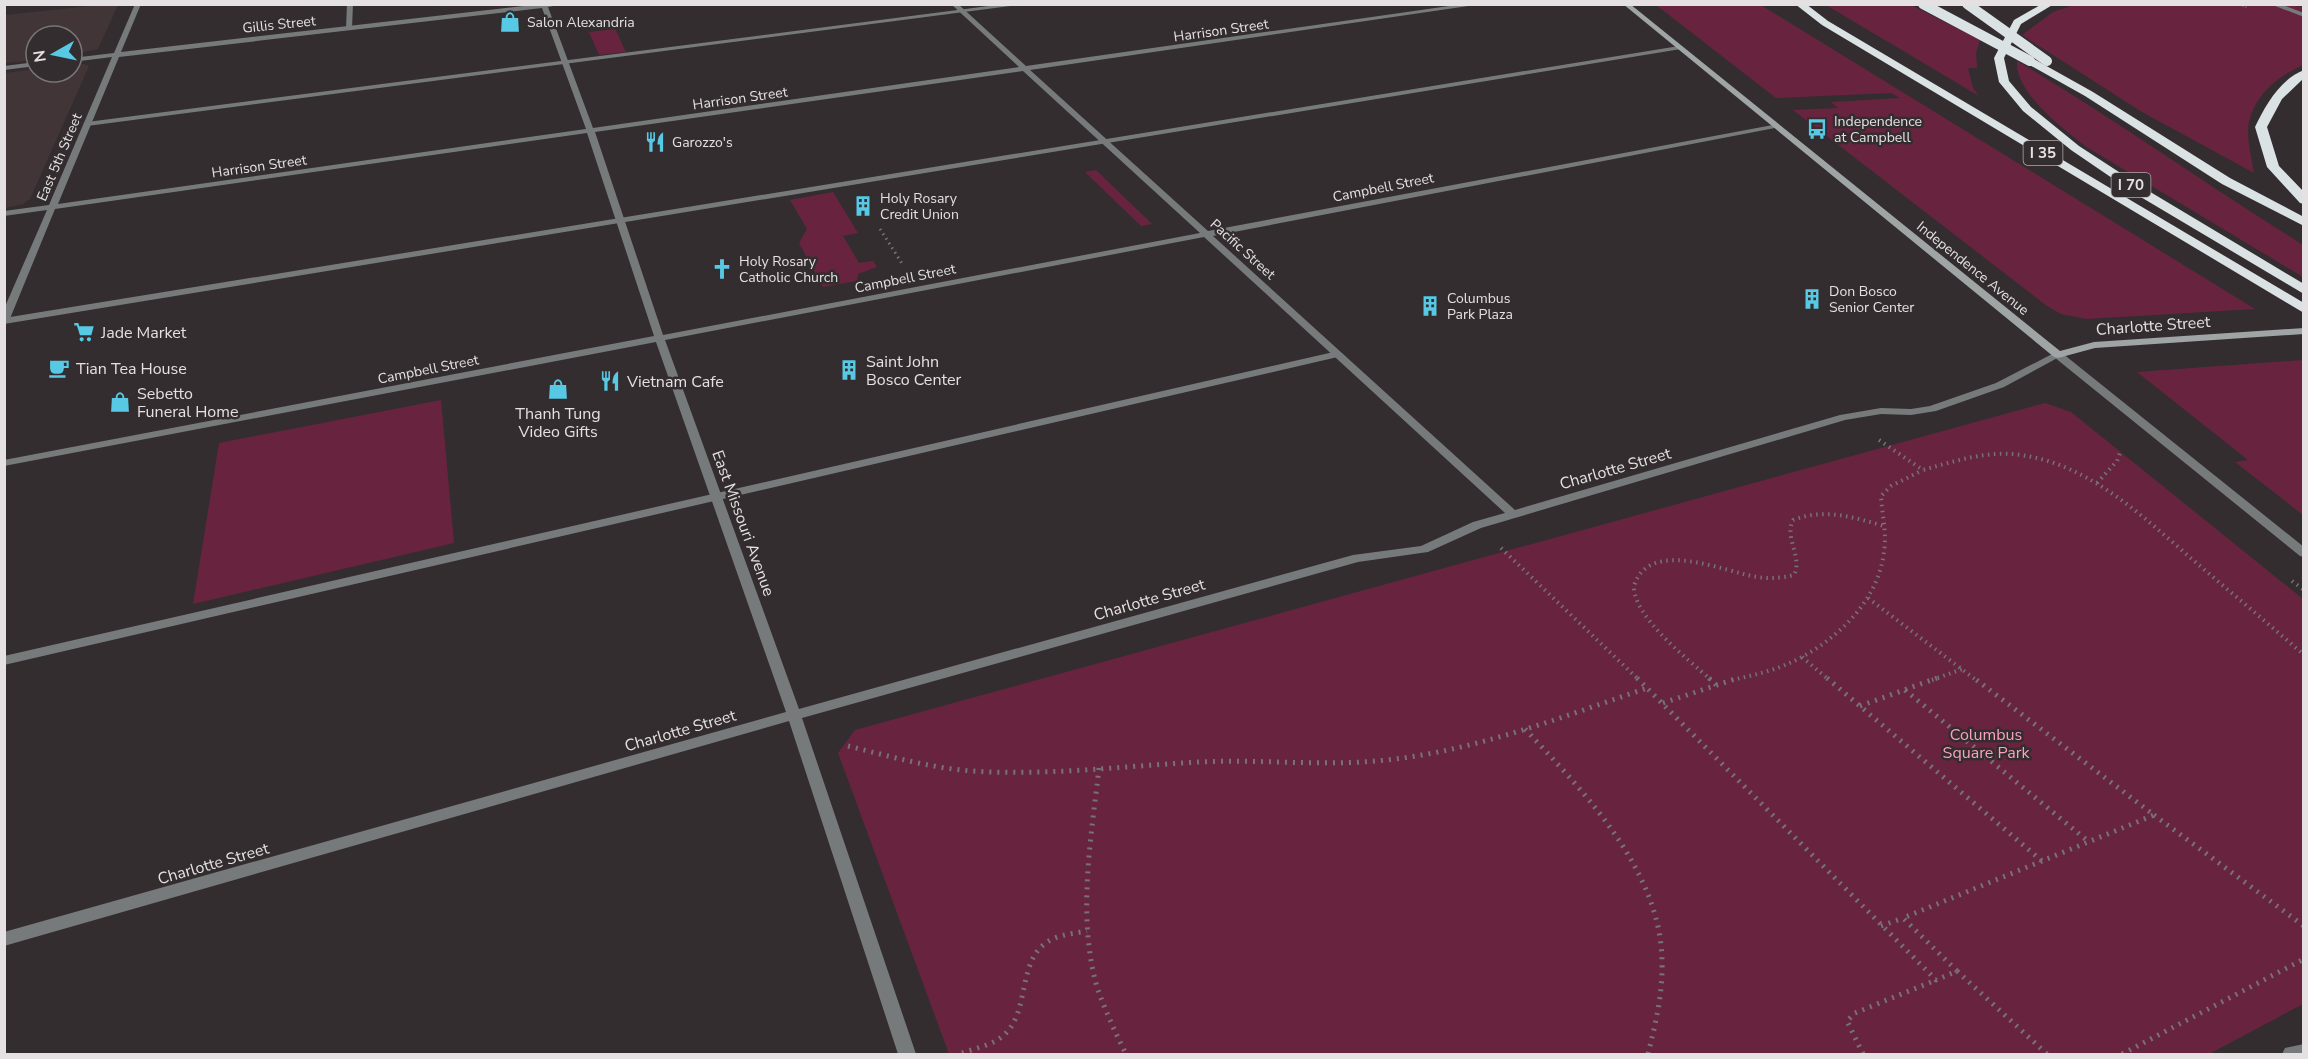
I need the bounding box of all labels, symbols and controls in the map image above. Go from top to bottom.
shop icon: Salon Alexandria [498,10,522,34]
street label: Gillis Street [242,11,317,38]
place label: Salon Alexandria [527,13,635,32]
street label: Harrison Street [1172,14,1270,47]
north arrow [24,24,84,84]
text: N [28,49,52,64]
street label: Harrison Street [691,82,789,115]
street label: East 5th Street [32,110,87,204]
place label: Independence at Campbell [1834,112,1922,147]
bus stop icon: Independence at Campbell [1805,117,1829,141]
restaurant icon: Garozzo's [643,130,667,154]
place label: Garozzo's [672,133,733,152]
road number: I 35 [2024,141,2062,165]
street label: Harrison Street [210,150,308,183]
street label: Campbell Street [1331,168,1435,207]
road number: I 70 [2112,173,2150,197]
place label: Holy Rosary Credit Union [880,189,959,224]
building icon: Holy Rosary Credit Union [851,194,875,218]
street label: Pacific Street [1206,215,1279,284]
street label: Independence Avenue [1913,217,2033,320]
place label: Holy Rosary Catholic Church [739,252,838,287]
church icon: Holy Rosary Catholic Church [710,257,734,281]
street label: Campbell Street [853,259,957,298]
place label: Don Bosco Senior Center [1829,282,1914,317]
building icon: Don Bosco Senior Center [1800,287,1824,311]
place label: Columbus Park Plaza [1447,289,1513,324]
building icon: Columbus Park Plaza [1418,294,1442,318]
street label: Charlotte Street [2095,311,2211,341]
supermarket icon: Jade Market [72,320,96,344]
place label: Jade Market [100,322,187,344]
street label: Campbell Street [376,350,480,389]
place label: Saint John Bosco Center [866,351,962,391]
cafe icon: Tian Tea House [47,356,71,380]
place label: Tian Tea House [76,358,187,380]
building icon: Saint John Bosco Center [837,358,861,382]
restaurant icon: Vietnam Cafe [598,369,622,393]
place label: Vietnam Cafe [626,371,724,393]
shop icon: Thanh Tung Video Gifts [546,377,570,401]
place label: Sebetto Funeral Home [137,383,238,423]
shop icon: Sebetto Funeral Home [108,390,132,414]
place label: Thanh Tung Video Gifts [515,403,601,443]
street label: Charlotte Street [1557,442,1674,495]
street label: East Missouri Avenue [706,447,780,599]
street label: Charlotte Street [1091,573,1208,626]
street label: Charlotte Street [622,704,739,757]
park label: Columbus Square Park [1943,724,2030,764]
street label: Charlotte Street [155,837,272,890]

